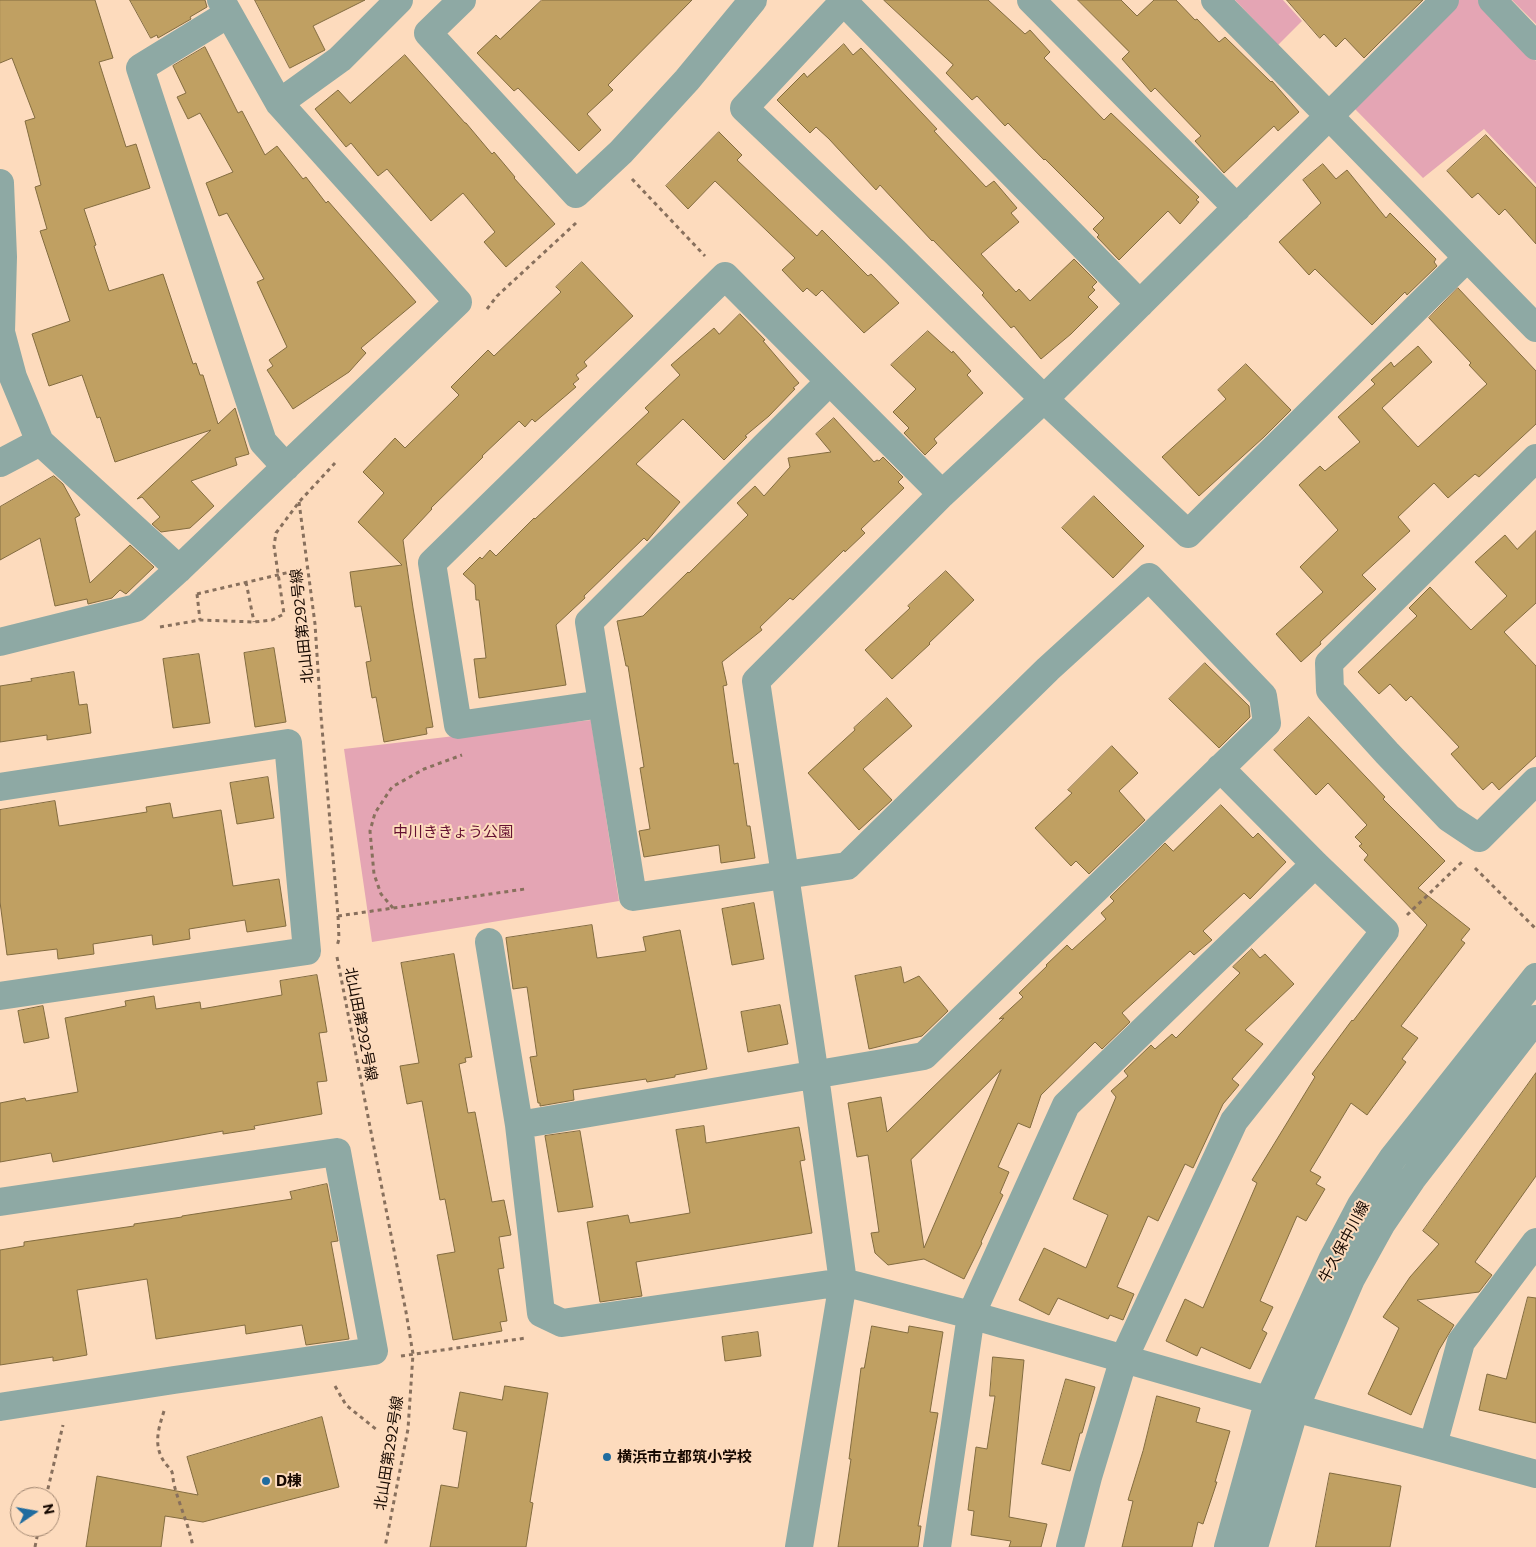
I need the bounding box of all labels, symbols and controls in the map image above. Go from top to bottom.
street label: 北山田第292号線 [287,568,317,684]
park label: 中川ききょう公園 [393,823,513,841]
street label: 北山田第292号線 [341,966,381,1082]
street label: 牛久保中川線 [1315,1198,1373,1286]
street label: 北山田第292号線 [371,1394,407,1512]
place label: 横浜市立都筑小学校 [617,1448,752,1466]
marker: 横浜市立都筑小学校 [601,1451,613,1463]
place label: D棟 [276,1472,302,1490]
marker: D棟 [260,1475,272,1487]
north arrow [10,1487,60,1537]
text: N [40,1502,59,1516]

